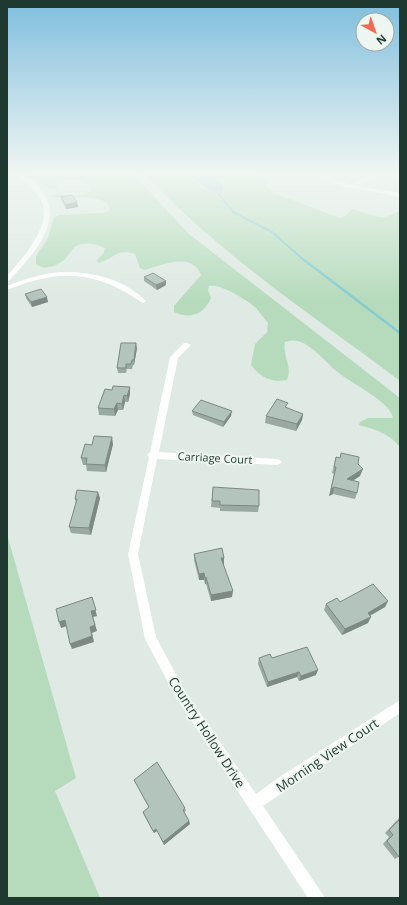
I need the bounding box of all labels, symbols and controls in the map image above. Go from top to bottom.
north arrow [355,12,395,52]
text: N [373,31,390,49]
street label: Carriage Court [177,448,253,467]
street label: Country Hollow Drive [164,673,250,791]
street label: Morning View Court [272,714,382,796]

